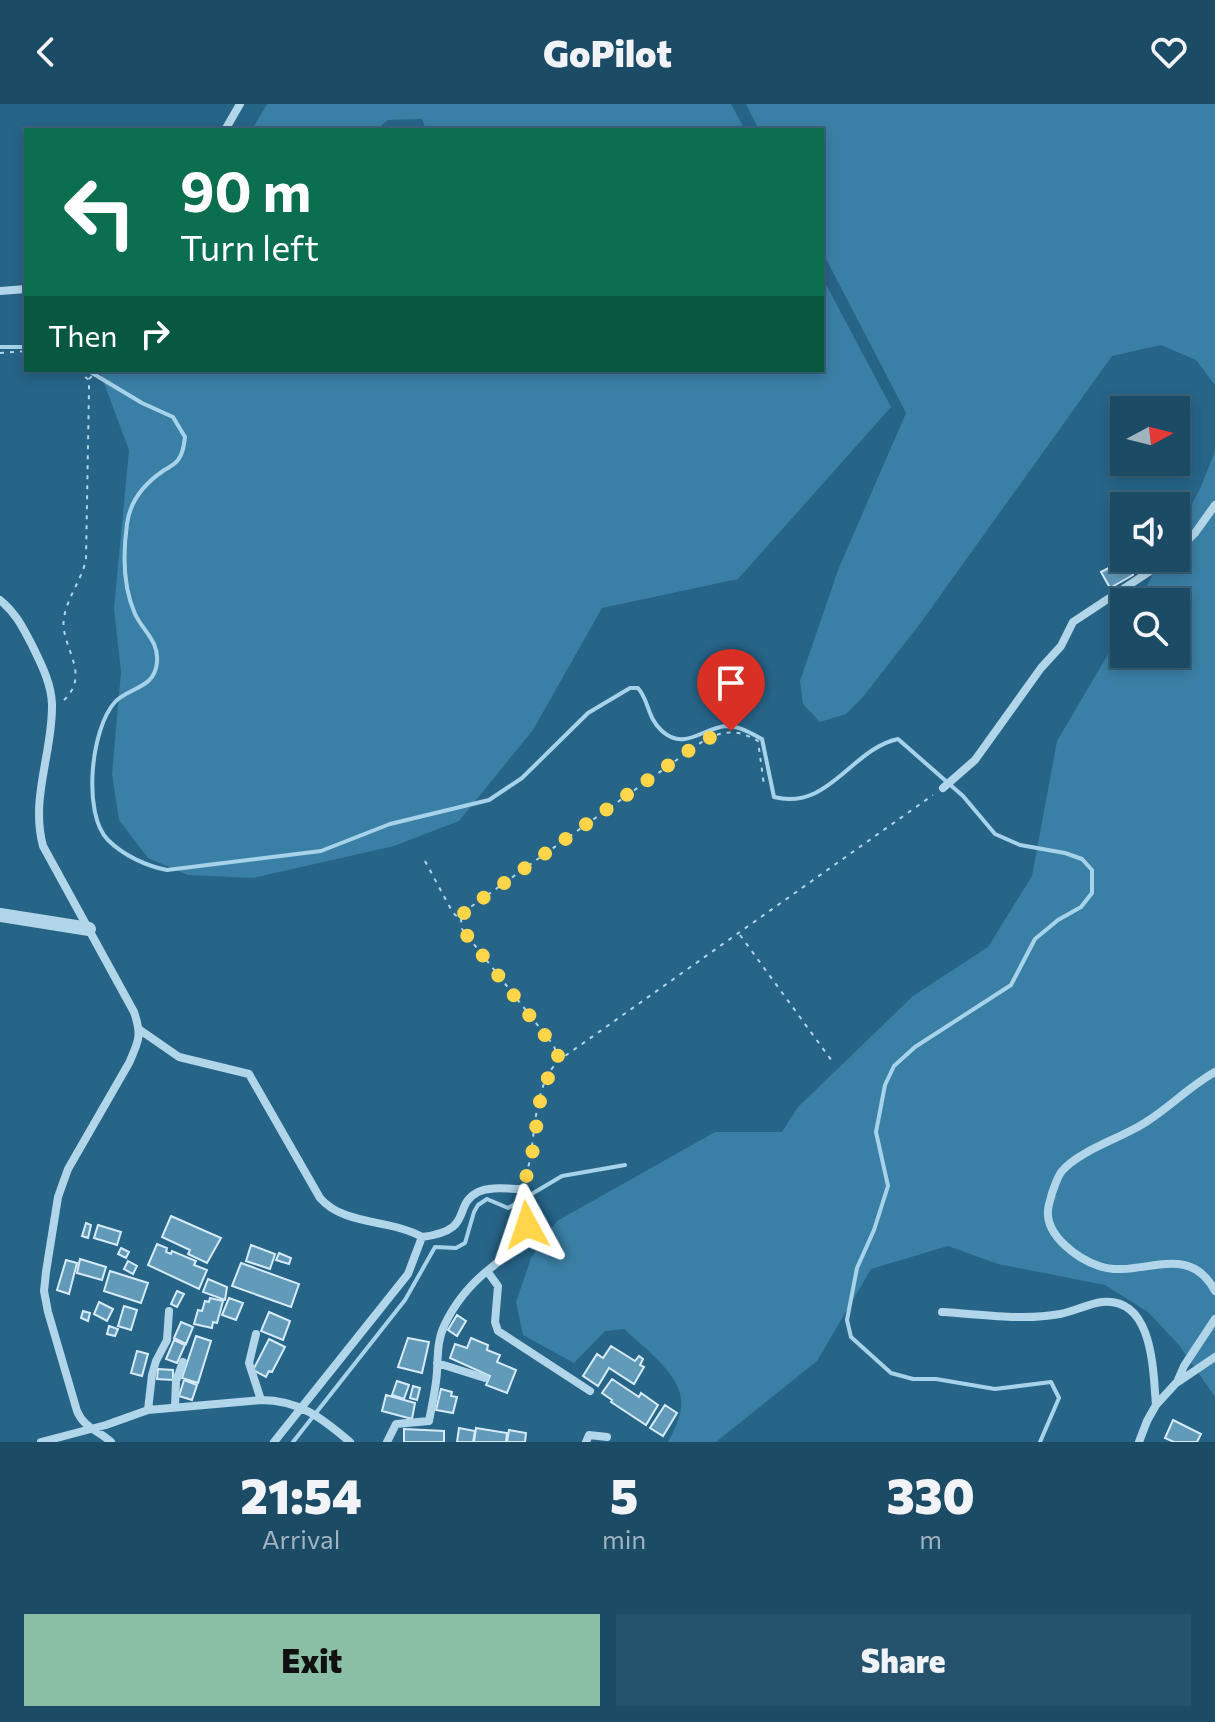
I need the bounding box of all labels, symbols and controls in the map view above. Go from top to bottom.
icon: back [24,30,68,74]
text: GoPilot [543,30,672,74]
icon: heart [1147,30,1191,74]
text: 90 m [180,155,311,224]
icon: left [48,160,152,264]
text: Turn left [180,224,319,268]
icon: right [133,312,177,356]
text: Then [48,316,117,353]
north arrow [1110,396,1190,476]
map controls [1110,396,1190,668]
button: sound [1110,492,1190,572]
button: search [1110,588,1190,668]
pin [697,649,765,731]
icon: arrive [709,661,753,705]
position arrow [485,1183,569,1267]
text: 21:54 [240,1465,362,1524]
text: 5 [610,1465,638,1524]
text: 330 [886,1465,975,1524]
text: Arrival [262,1523,340,1554]
text: min [602,1523,646,1554]
text: m [919,1523,942,1554]
button: Exit [24,1614,600,1706]
button: Share [616,1614,1191,1706]

